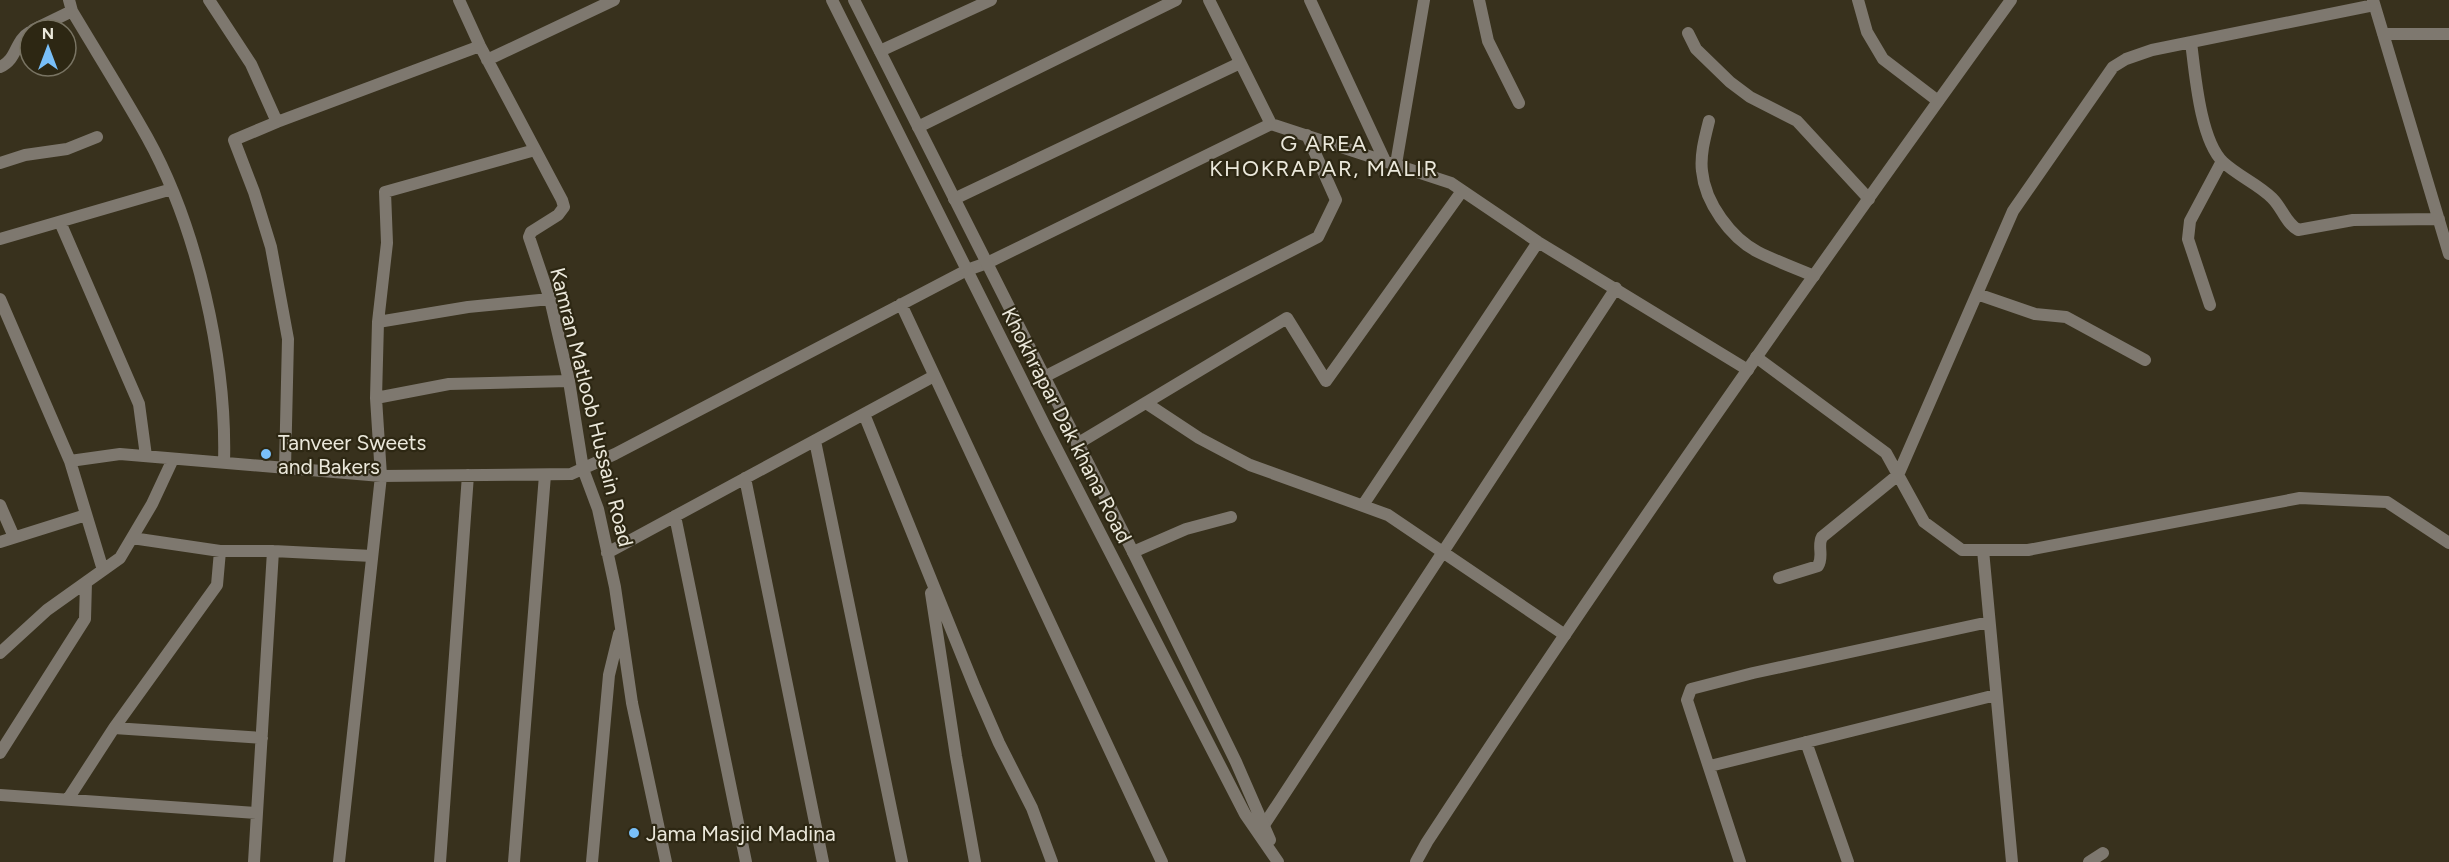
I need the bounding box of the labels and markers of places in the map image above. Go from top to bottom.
place label: Tanveer Sweets and Bakers [278,430,426,479]
marker: Tanveer Sweets and Bakers [259,447,273,461]
place label: Jama Masjid Madina [646,821,836,846]
marker: Jama Masjid Madina [627,826,641,840]

